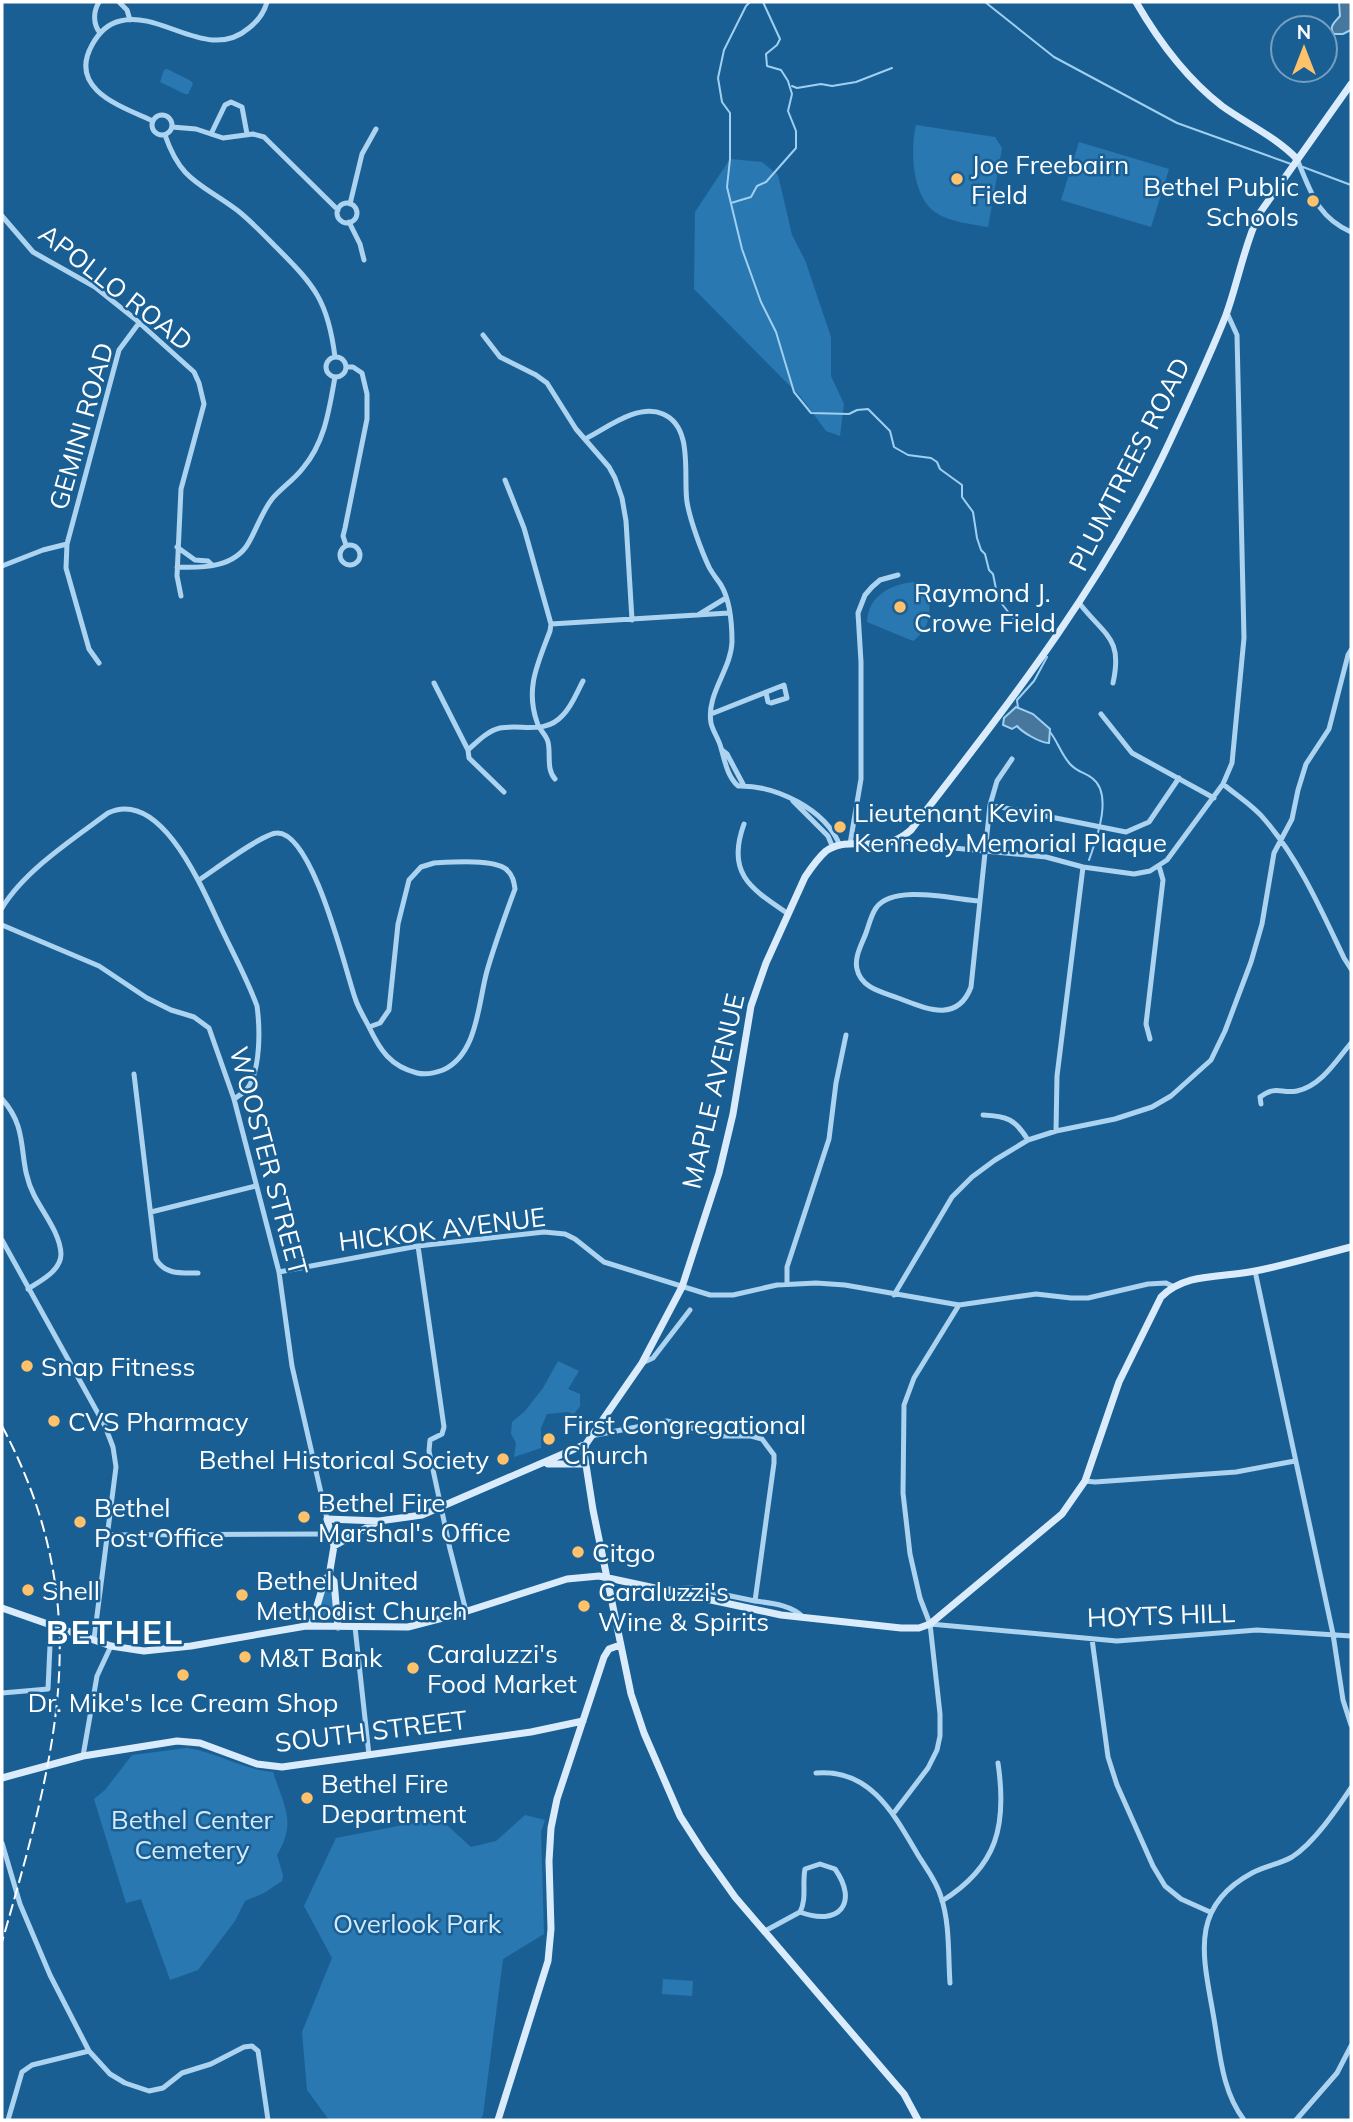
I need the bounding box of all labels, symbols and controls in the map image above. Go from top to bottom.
north arrow [1269,14,1339,84]
text: N [1297,20,1311,44]
place label: Joe Freebairn Field [971,148,1129,211]
place label: Bethel Public Schools [1143,170,1299,233]
marker: Joe Freebairn Field [949,171,965,187]
marker: Bethel Public Schools [1305,193,1321,209]
street label: APOLLO ROAD [32,217,200,357]
street label: GEMINI ROAD [41,339,121,513]
street label: PLUMTREES ROAD [1061,352,1197,576]
place label: Raymond J. Crowe Field [914,576,1056,639]
marker: Raymond J. Crowe Field [892,599,908,615]
place label: Lieutenant Kevin Kennedy Memorial Plaque [854,796,1167,859]
marker: Lieutenant Kevin Kennedy Memorial Plaque [832,819,848,835]
street label: MAPLE AVENUE [674,990,752,1192]
street label: WOOSTER STREET [223,1043,316,1279]
street label: HICKOK AVENUE [337,1200,547,1258]
place label: Snap Fitness [41,1350,196,1383]
marker: Snap Fitness [19,1358,35,1374]
place label: CVS Pharmacy [68,1405,249,1438]
place label: First Congregational Church [563,1408,806,1471]
marker: CVS Pharmacy [46,1413,62,1429]
marker: First Congregational Church [541,1431,557,1447]
place label: Bethel Historical Society [199,1443,489,1476]
marker: Bethel Historical Society [495,1451,511,1467]
place label: Bethel Fire Marshal's Office [318,1486,511,1549]
place label: Bethel Post Office [94,1491,224,1554]
marker: Bethel Fire Marshal's Office [296,1509,312,1525]
marker: Bethel Post Office [72,1514,88,1530]
place label: Citgo [592,1536,655,1569]
marker: Citgo [570,1544,586,1560]
place label: Bethel United Methodist Church [256,1564,467,1627]
place label: Shell [42,1574,100,1607]
place label: Caraluzzi's Wine & Spirits [598,1575,769,1638]
marker: Shell [20,1582,36,1598]
marker: Bethel United Methodist Church [234,1587,250,1603]
street label: HOYTS HILL [1086,1596,1236,1634]
marker: Caraluzzi's Wine & Spirits [576,1598,592,1614]
district label: BETHEL [46,1611,184,1652]
place label: Caraluzzi's Food Market [427,1637,577,1700]
place label: M&T Bank [259,1641,383,1674]
marker: M&T Bank [237,1649,253,1665]
marker: Caraluzzi's Food Market [405,1660,421,1676]
marker: Dr. Mike's Ice Cream Shop [175,1667,191,1683]
place label: Dr. Mike's Ice Cream Shop [28,1686,338,1719]
street label: SOUTH STREET [273,1703,469,1759]
place label: Bethel Fire Department [321,1767,466,1830]
marker: Bethel Fire Department [299,1790,315,1806]
park label: Bethel Center Cemetery [111,1803,274,1866]
park label: Overlook Park [333,1907,502,1940]

